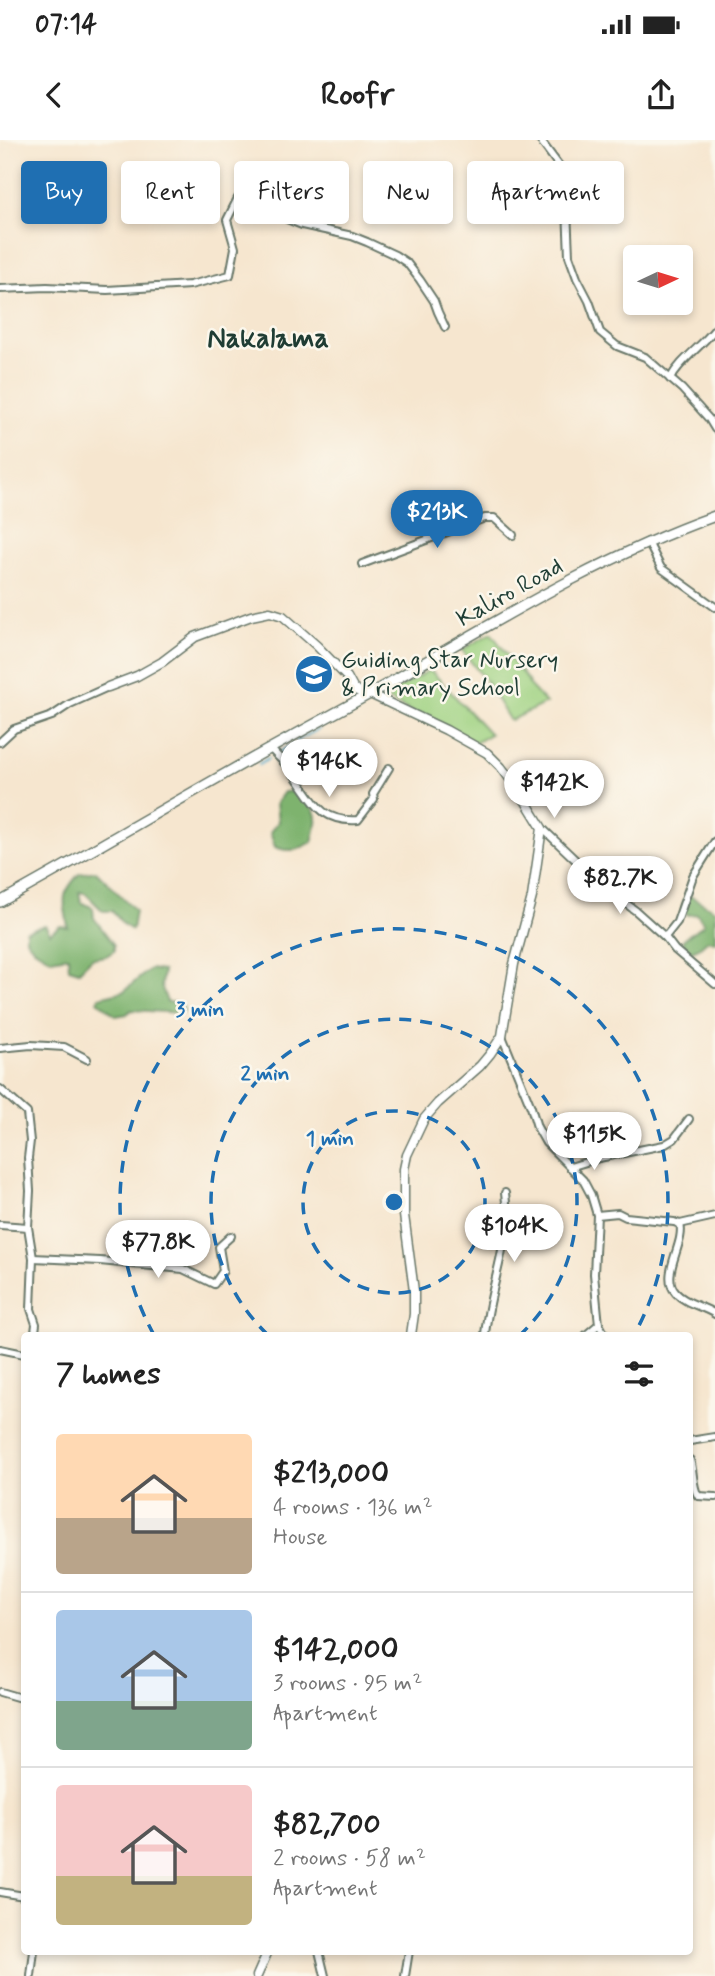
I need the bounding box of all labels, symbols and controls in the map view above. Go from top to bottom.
text: 07:14 [35,8,97,42]
text: Roofr [321,74,394,116]
icon: back [35,76,73,114]
icon: share [642,76,680,114]
chip: Buy [21,161,107,224]
chip: Rent [121,161,220,224]
chip: Filters [234,161,349,224]
chip: New [363,161,453,224]
chip: Apartment [467,161,624,224]
north arrow [623,245,693,315]
map controls [623,245,693,315]
district label: Nakalama [207,321,329,358]
pin: $213K [388,490,486,550]
text: $213K [407,498,467,528]
street label: Kaliro Road [451,551,569,635]
place label: Guiding Star Nursery & Primary School [341,645,558,704]
school or university icon: Guiding Star Nursery & Primary School [293,653,335,695]
pin: $146K [280,740,378,799]
text: $146K [297,747,361,777]
pin: $142K [505,760,603,820]
text: $142K [520,768,588,798]
pin: $82.7K [563,856,677,916]
text: $82.7K [583,864,657,894]
text: 3 min [176,996,224,1024]
text: 2 min [240,1060,290,1088]
pin: $115K [545,1112,643,1172]
text: $115K [563,1120,625,1150]
text: 1 min [306,1125,354,1153]
centre of rings [382,1190,406,1214]
pin: $104K [465,1204,563,1264]
text: $104K [481,1212,547,1242]
pin: $77.8K [101,1220,215,1280]
text: $77.8K [121,1228,195,1258]
text: 7 homes [56,1355,161,1394]
icon: filters [620,1355,658,1393]
text: $213,000 [273,1454,389,1493]
icon: home [112,1462,196,1546]
text: 4 rooms · 136 m² [273,1493,433,1523]
text: House [273,1523,327,1553]
text: $142,000 [273,1630,399,1669]
icon: home [112,1638,196,1722]
text: 3 rooms · 95 m² [273,1669,422,1699]
text: Apartment [273,1699,378,1729]
text: $82,700 [273,1805,381,1844]
icon: home [112,1813,196,1897]
text: 2 rooms · 58 m² [273,1844,426,1874]
text: Apartment [273,1874,378,1904]

